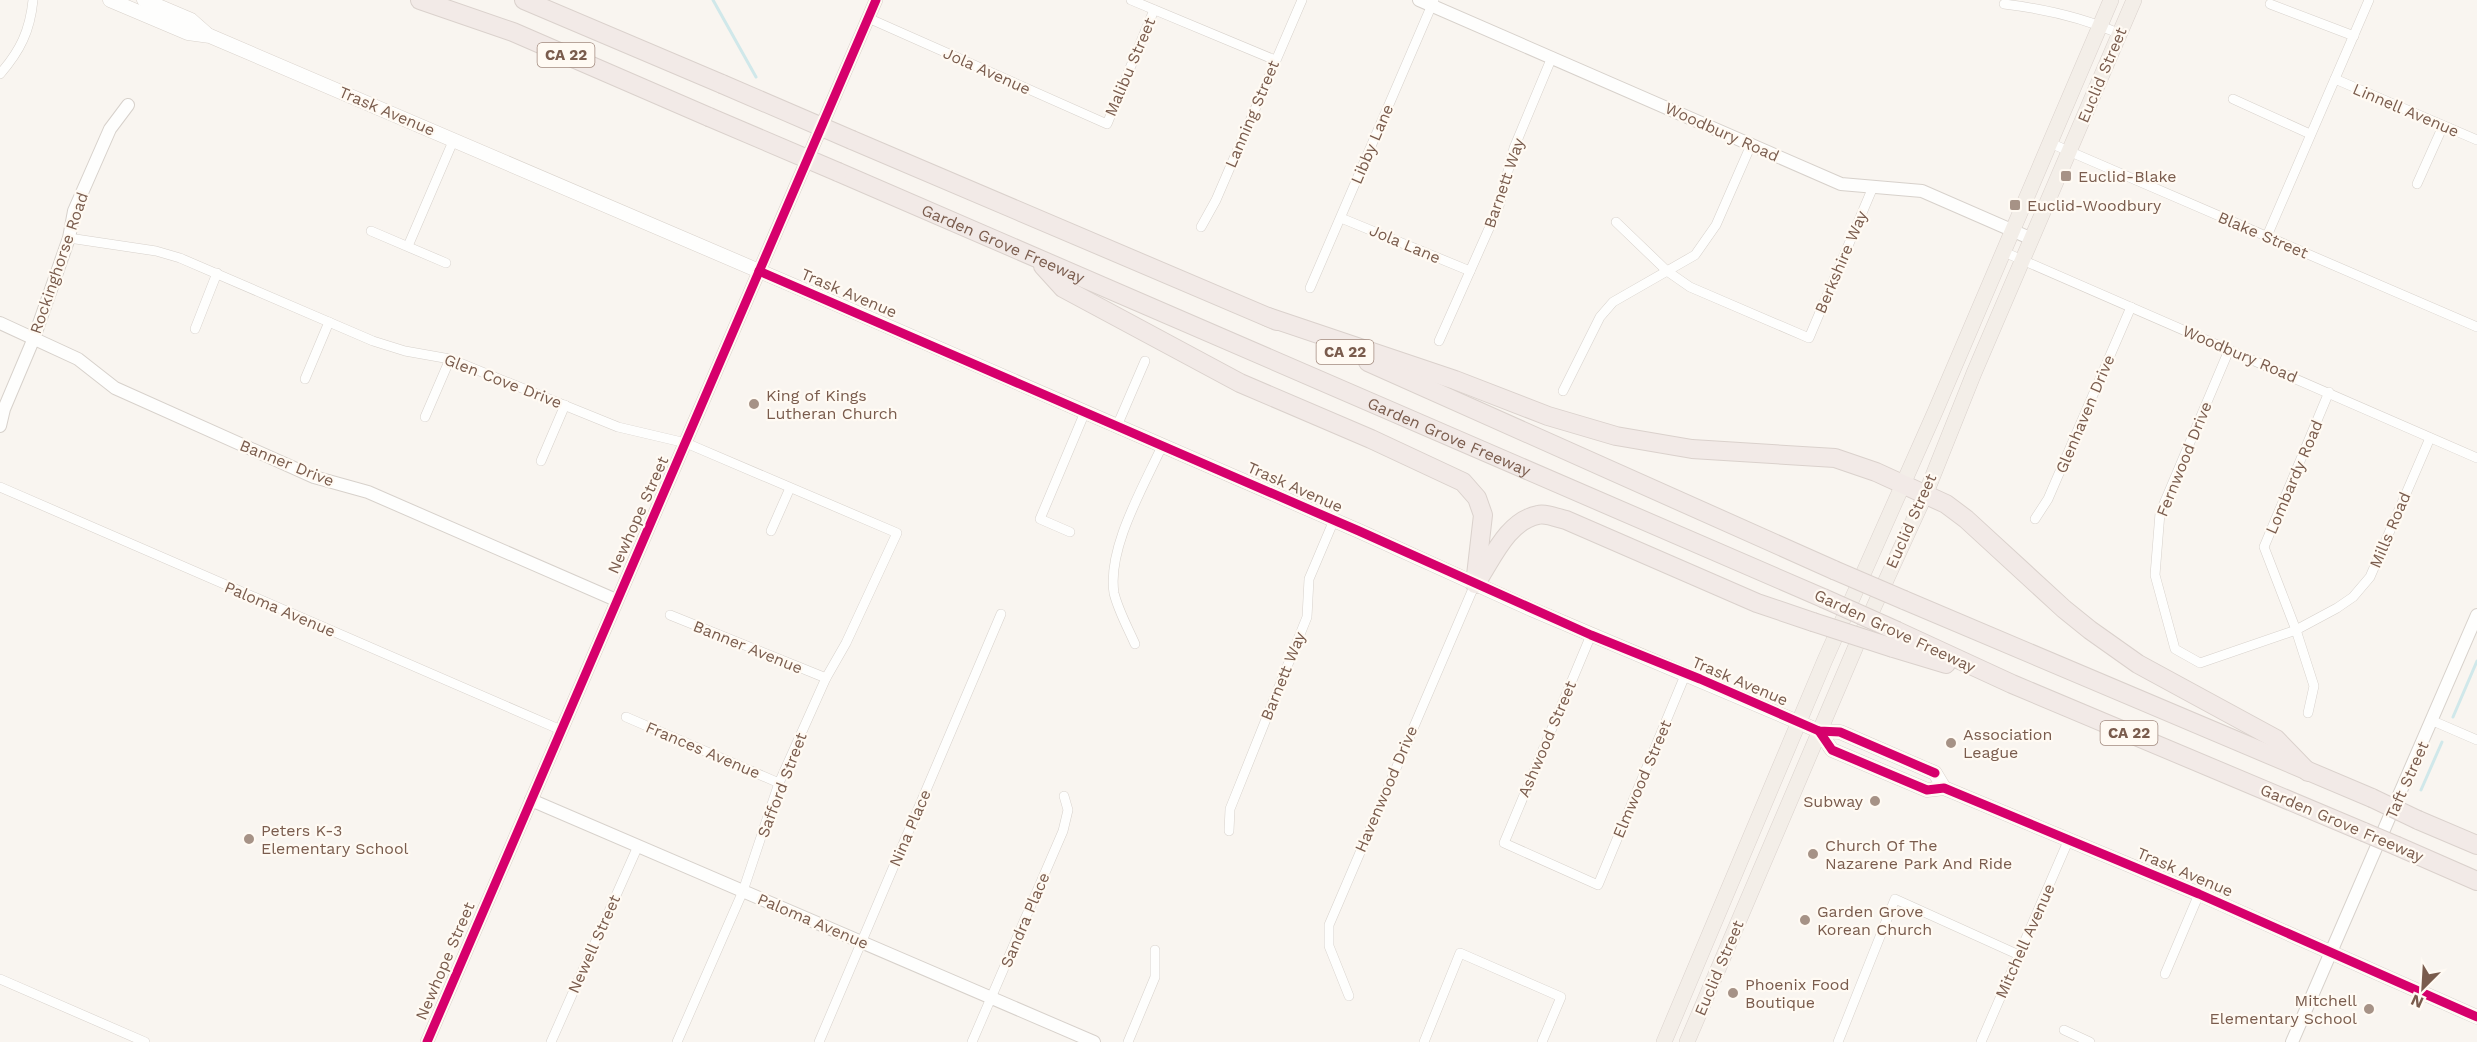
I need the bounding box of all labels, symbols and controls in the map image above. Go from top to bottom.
street label: Malibu Street [1101,15,1159,119]
street label: Euclid Street [2073,24,2131,125]
road number: CA 22 [538,43,594,67]
street label: Jola Avenue [940,43,1034,99]
street label: Lanning Street [1221,57,1283,171]
street label: Linnell Avenue [2350,79,2462,141]
street label: Trask Avenue [336,82,438,140]
street label: Woodbury Road [1662,98,1782,166]
street label: Libby Lane [1347,101,1397,187]
street label: Barnett Way [1480,135,1529,231]
place label: Euclid-Blake [2078,167,2177,186]
marker: Euclid-Blake [2059,169,2073,183]
street label: Rockinghorse Road [26,190,92,336]
place label: Euclid-Woodbury [2027,196,2162,215]
marker: Euclid-Woodbury [2008,198,2022,212]
street label: Garden Grove Freeway [919,200,1088,287]
street label: Berkshire Way [1811,207,1871,316]
street label: Blake Street [2215,207,2311,263]
street label: Jola Lane [1367,221,1443,267]
street label: Trask Avenue [798,264,900,322]
street label: Woodbury Road [2180,321,2300,387]
road number: CA 22 [1316,340,1374,364]
street label: Glen Cove Drive [442,350,564,412]
street label: Glenhaven Drive [2051,352,2119,476]
place label: King of Kings Lutheran Church [766,386,898,423]
street label: Garden Grove Freeway [1365,393,1534,480]
marker: King of Kings Lutheran Church [747,397,761,411]
street label: Fernwood Drive [2152,399,2216,519]
street label: Lombardy Road [2261,417,2327,537]
street label: Banner Drive [237,435,337,491]
street label: Newhope Street [604,453,673,577]
street label: Trask Avenue [1244,457,1346,517]
street label: Euclid Street [1882,470,1940,571]
street label: Mills Road [2365,489,2415,571]
street label: Paloma Avenue [222,577,338,641]
street label: Garden Grove Freeway [1811,585,1979,677]
street label: Banner Avenue [691,616,805,678]
street label: Barnett Way [1257,628,1310,723]
street label: Trask Avenue [1689,652,1791,710]
street label: Ashwood Street [1514,678,1580,800]
street label: Frances Avenue [643,717,763,783]
street label: Elmwood Street [1609,717,1676,841]
road number: CA 22 [2100,721,2158,745]
street label: Havenwood Drive [1351,723,1421,855]
place label: Association League [1963,725,2052,762]
street label: Safford Street [753,730,811,840]
marker: Association League [1944,736,1958,750]
street label: Taft Street [2381,738,2433,822]
street label: Garden Grove Freeway [2257,780,2427,866]
street label: Nina Place [885,787,935,869]
place label: Subway [1803,792,1864,811]
marker: Subway [1868,794,1882,808]
place label: Peters K-3 Elementary School [261,821,409,858]
marker: Peters K-3 Elementary School [242,832,256,846]
place label: Church Of The Nazarene Park And Ride [1825,836,2012,873]
street label: Trask Avenue [2134,843,2236,901]
marker: Church Of The Nazarene Park And Ride [1806,847,1820,861]
street label: Sandra Place [996,870,1054,970]
street label: Mitchell Avenue [1991,881,2059,1001]
street label: Paloma Avenue [755,889,871,953]
street label: Newell Street [564,892,624,996]
street label: Newhope Street [412,899,479,1023]
place label: Garden Grove Korean Church [1817,902,1932,939]
marker: Garden Grove Korean Church [1798,913,1812,927]
street label: Euclid Street [1690,917,1748,1018]
north arrow [2393,958,2453,1018]
place label: Phoenix Food Boutique [1745,975,1849,1012]
marker: Phoenix Food Boutique [1726,986,1740,1000]
text: N [2408,990,2426,1012]
place label: Mitchell Elementary School [2210,991,2357,1028]
marker: Mitchell Elementary School [2362,1002,2376,1016]

